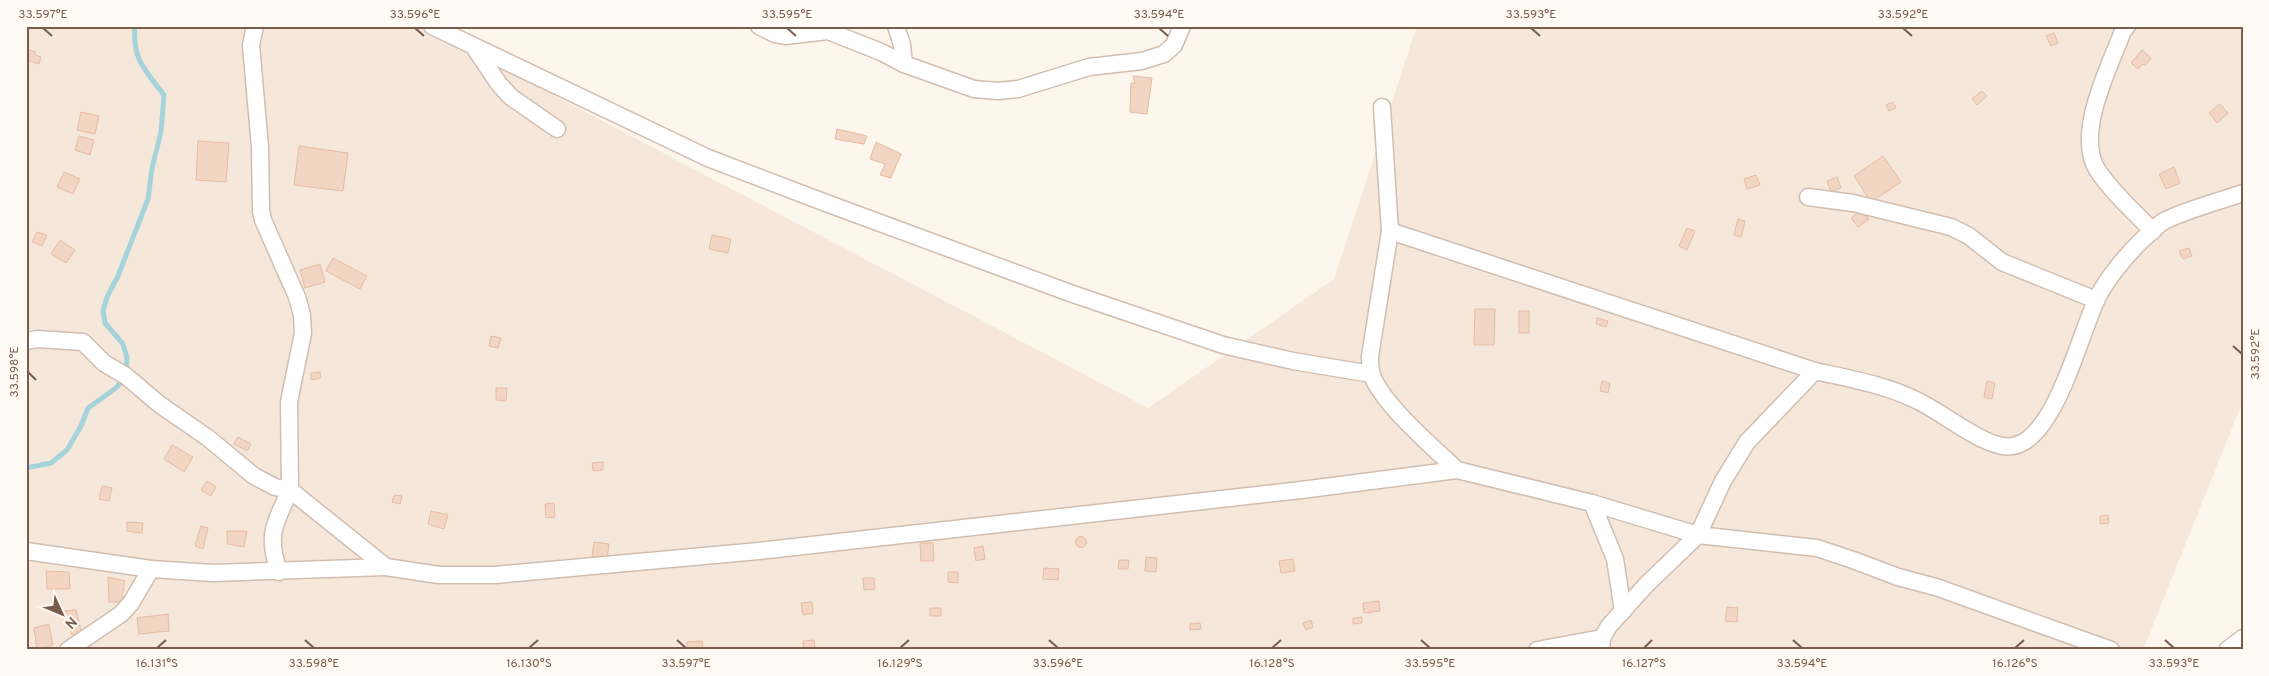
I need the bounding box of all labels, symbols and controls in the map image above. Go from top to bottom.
text: 33.597°E [18,7,68,23]
text: 33.596°E [390,7,440,23]
text: 33.595°E [761,7,813,23]
text: 33.594°E [1133,7,1185,23]
text: 33.593°E [1506,7,1556,23]
text: 33.592°E [1877,7,1929,23]
text: 33.592°E [2248,328,2264,380]
text: 33.598°E [7,346,23,398]
north arrow [38,588,88,638]
text: N [61,612,80,632]
text: 16.131°S [136,656,178,672]
text: 33.598°E [288,656,340,672]
text: 16.130°S [506,656,552,672]
text: 33.597°E [661,656,711,672]
text: 16.129°S [877,656,923,672]
text: 33.596°E [1033,656,1083,672]
text: 16.128°S [1249,656,1295,672]
text: 33.595°E [1404,656,1456,672]
text: 16.127°S [1622,656,1666,672]
text: 33.594°E [1776,656,1828,672]
text: 16.126°S [1992,656,2038,672]
text: 33.593°E [2149,656,2199,672]

